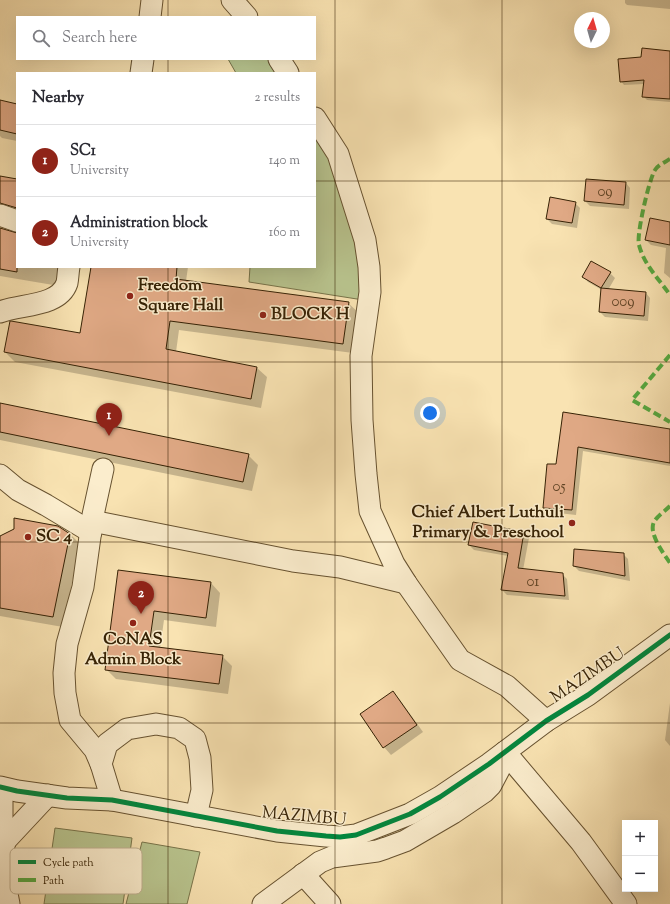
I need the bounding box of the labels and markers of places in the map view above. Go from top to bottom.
place label: Freedom Square Hall [138,274,224,318]
marker: Freedom Square Hall [125,291,135,301]
place label: BLOCK H [271,303,350,327]
marker: BLOCK H [258,310,268,320]
pin: 1 [96,403,122,436]
place label: Chief Albert Luthuli Primary & Preschool [411,501,564,545]
marker: Chief Albert Luthuli Primary & Preschool [567,518,577,528]
place label: SC 4 [36,525,72,549]
marker: SC 4 [23,532,33,542]
pin: 2 [128,581,154,614]
marker: CoNAS Admin Block [128,618,138,628]
place label: CoNAS Admin Block [85,628,182,672]

